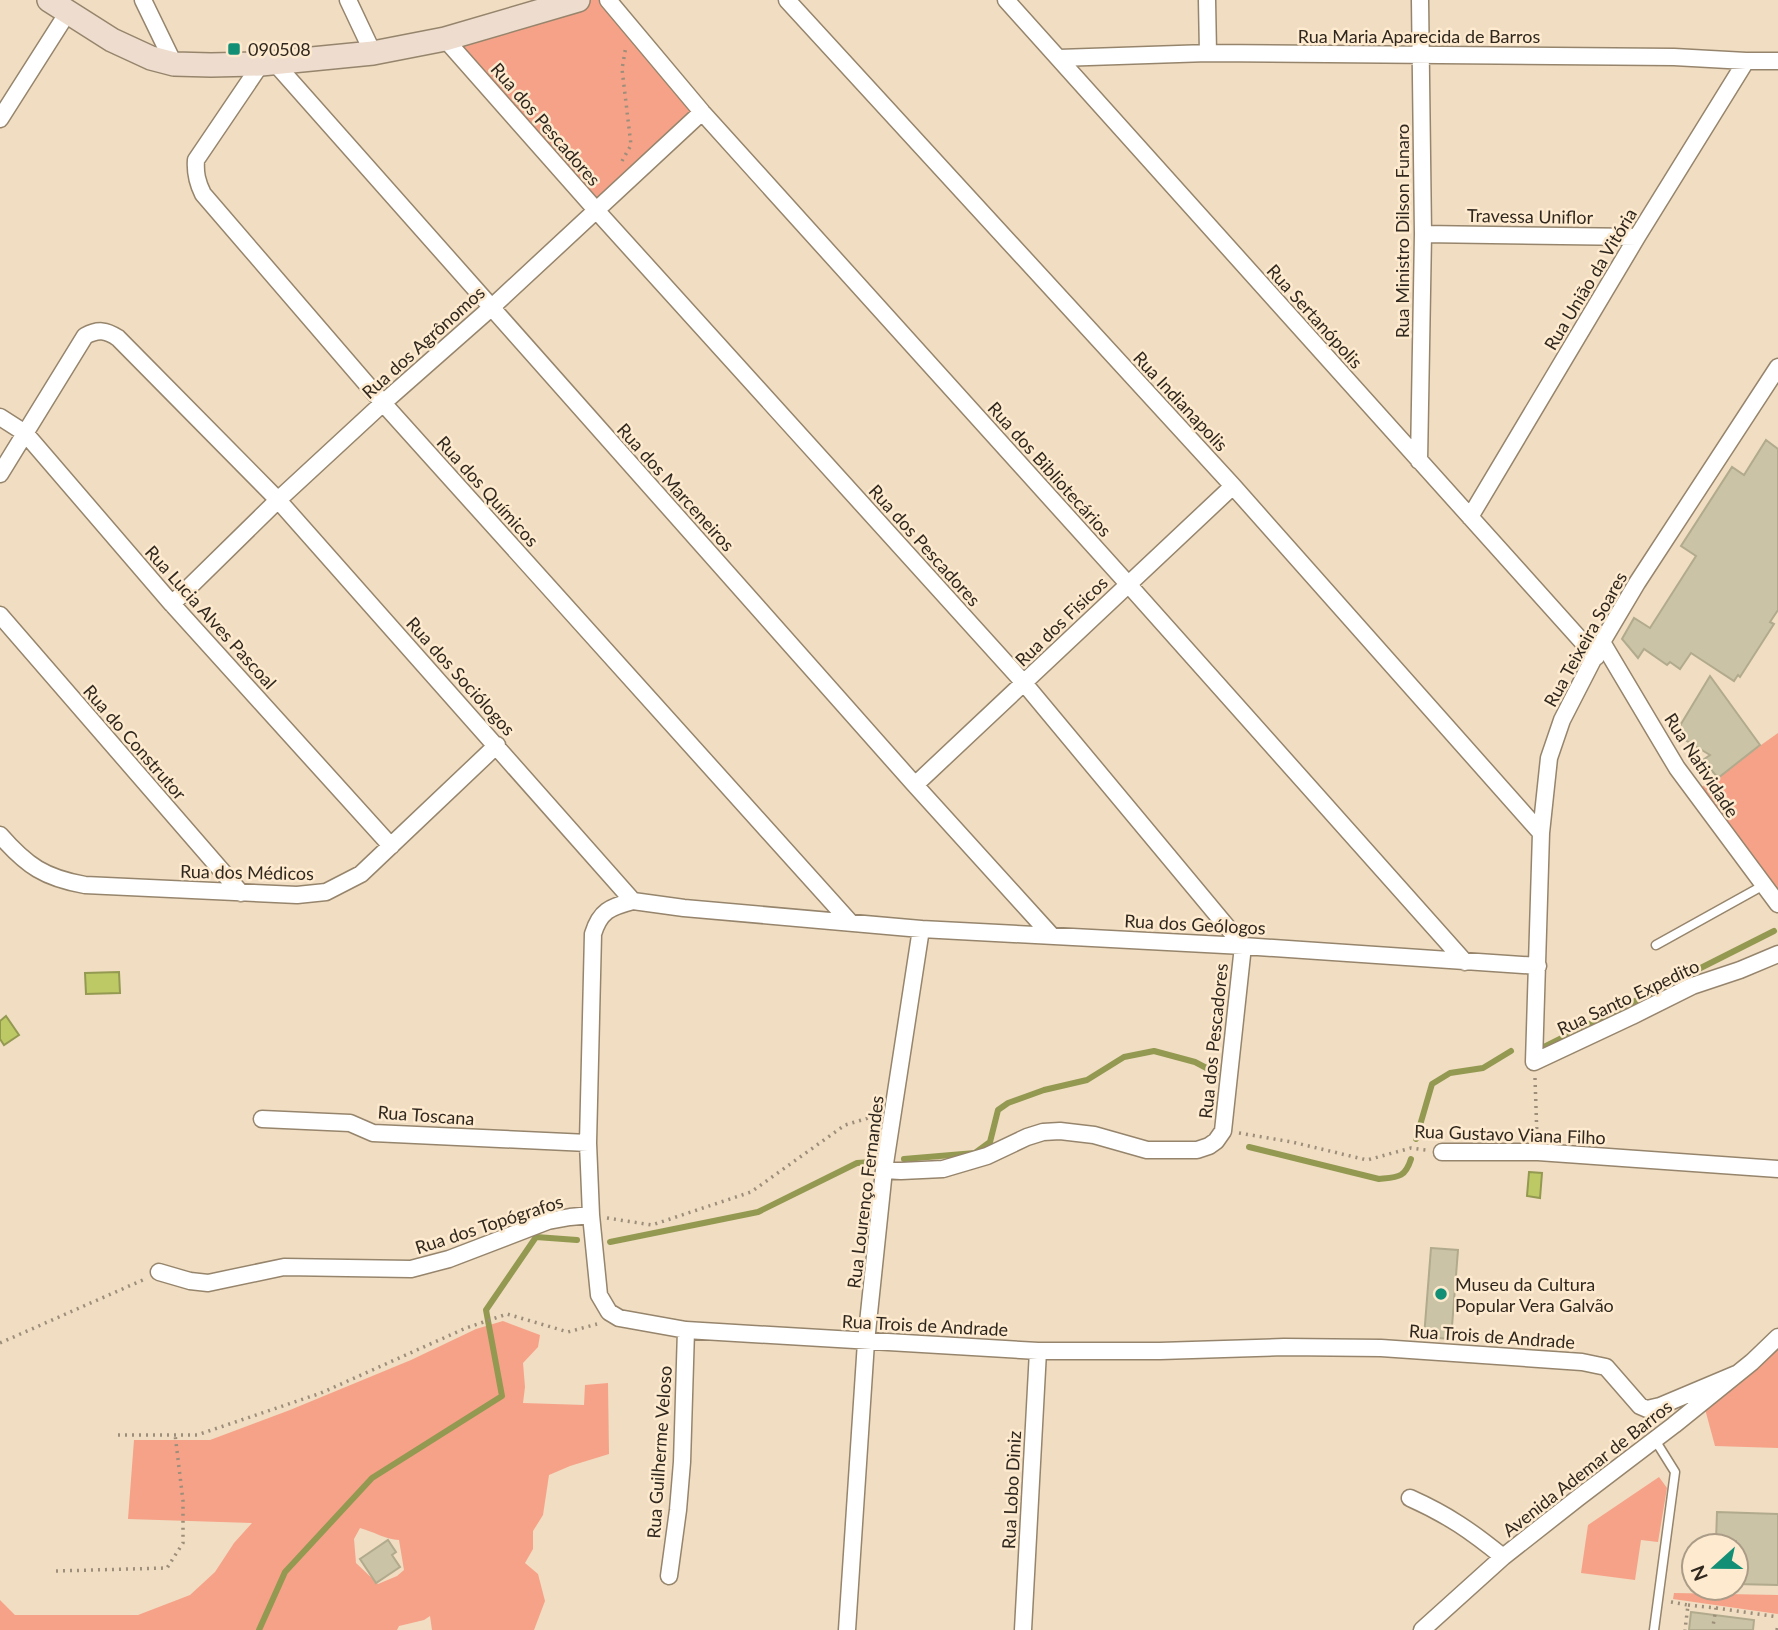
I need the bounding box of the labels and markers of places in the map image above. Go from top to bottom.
place label: 090508 [248,38,311,60]
marker: 090508 [226,41,242,57]
place label: Museu da Cultura Popular Vera Galvão [1455,1273,1614,1316]
marker: Museu da Cultura Popular Vera Galvão [1433,1286,1449,1302]

